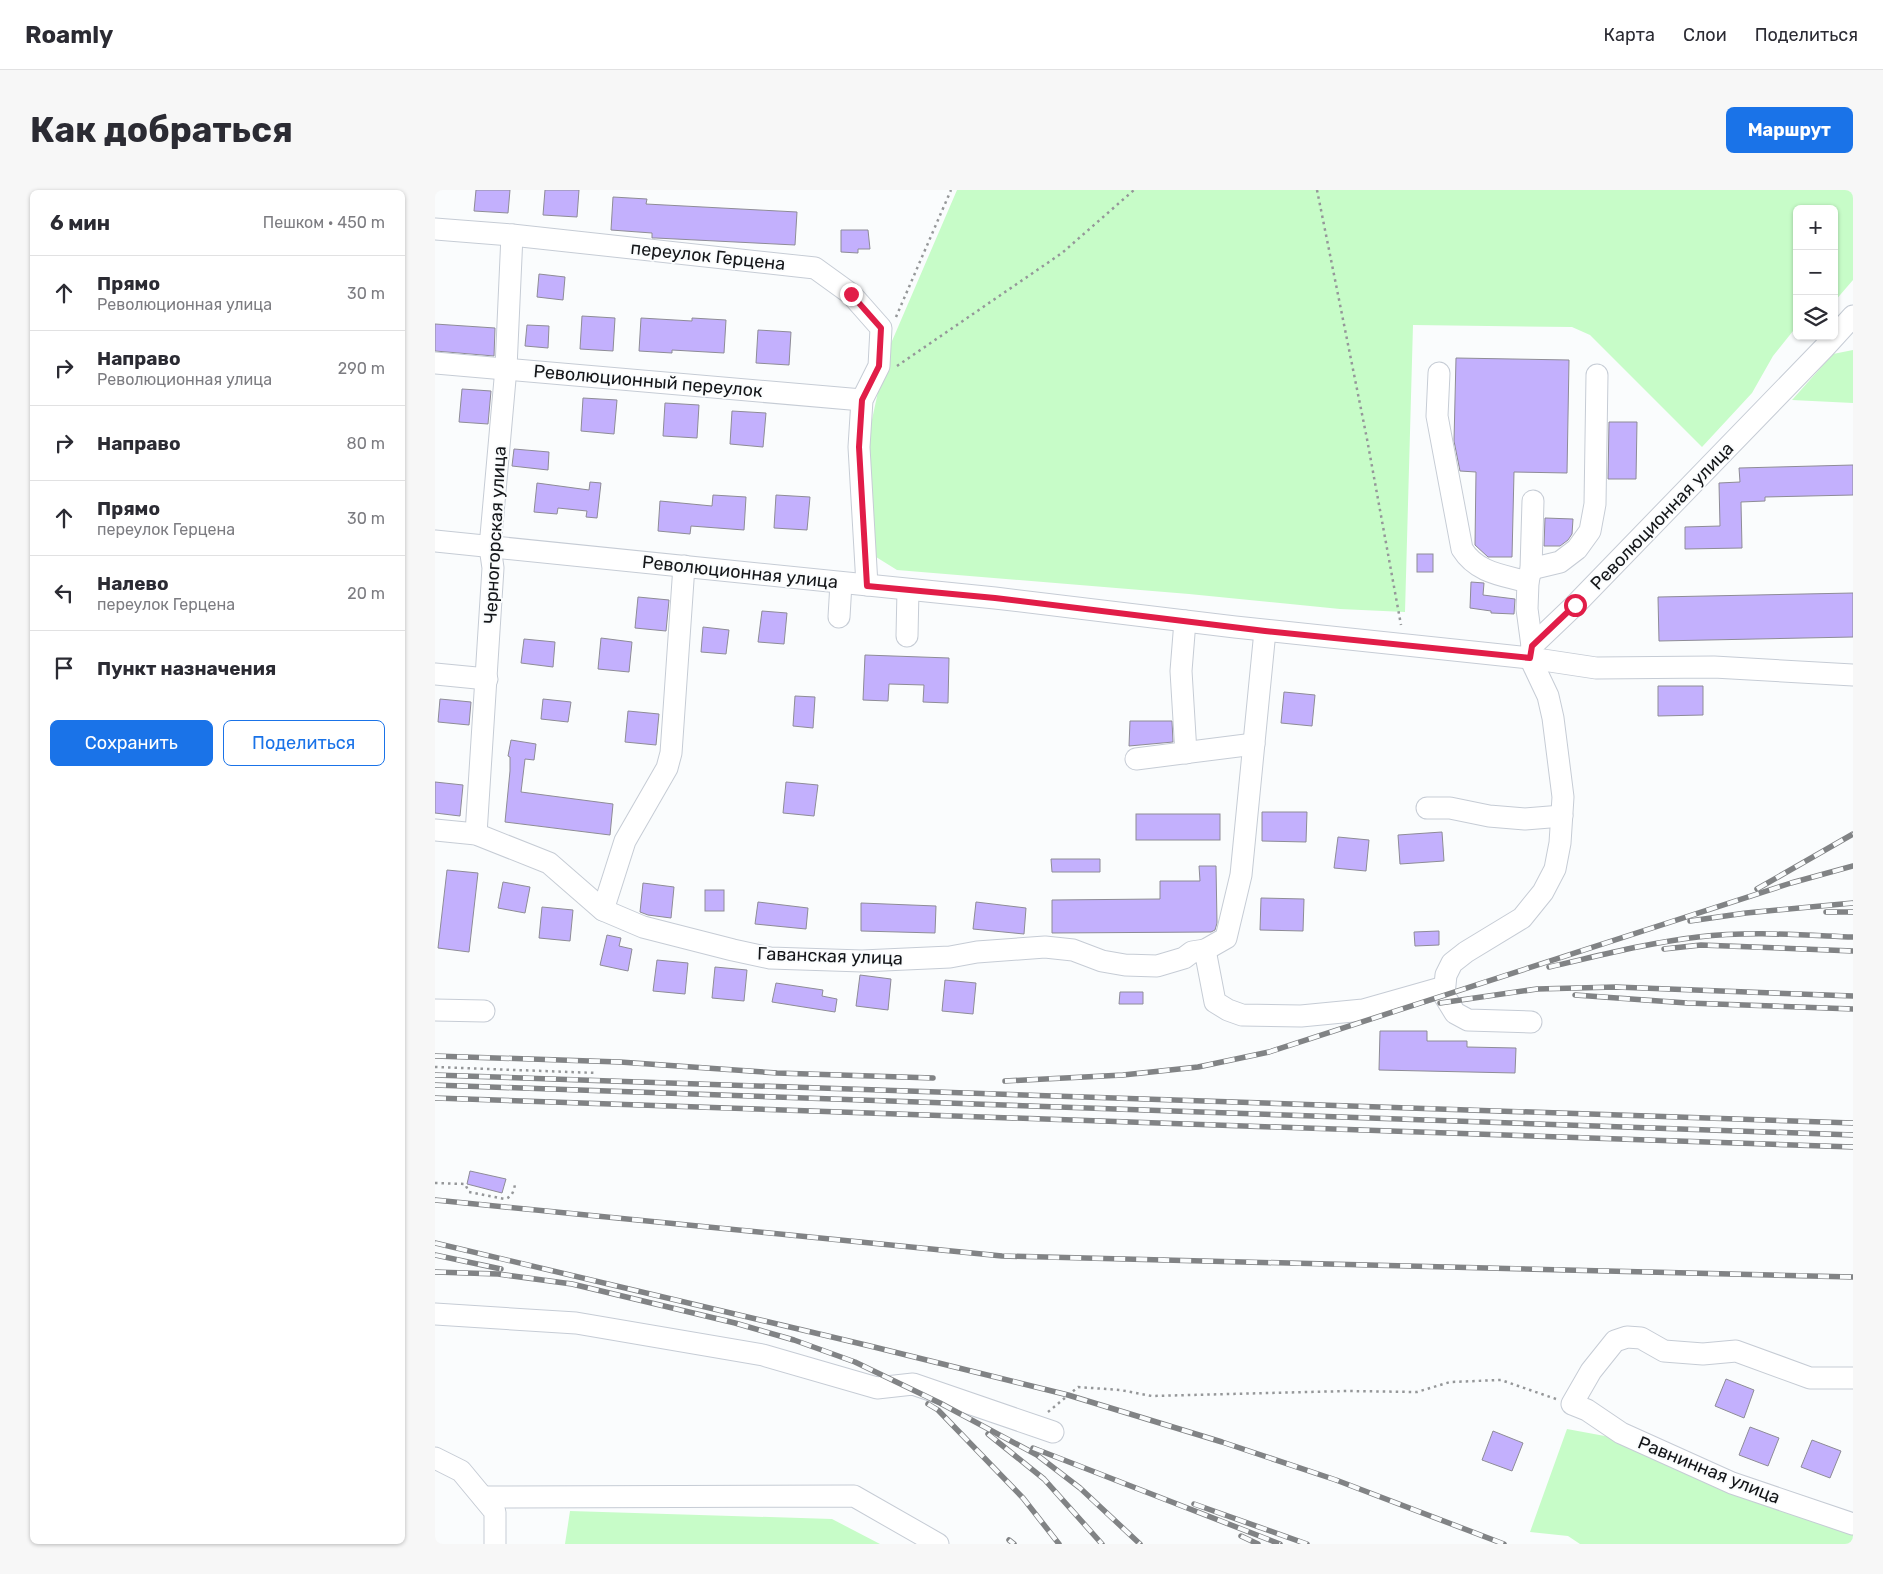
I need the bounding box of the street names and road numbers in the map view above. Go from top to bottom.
street label: переулок Герцена [630,237,786,275]
street label: Революционный переулок [532,360,764,402]
street label: Революционная улица [1586,438,1738,594]
street label: Черногорская улица [479,446,511,624]
street label: Революционная улица [641,551,839,593]
street label: Гаванская улица [757,942,903,970]
street label: Равнинная улица [1635,1431,1783,1509]

